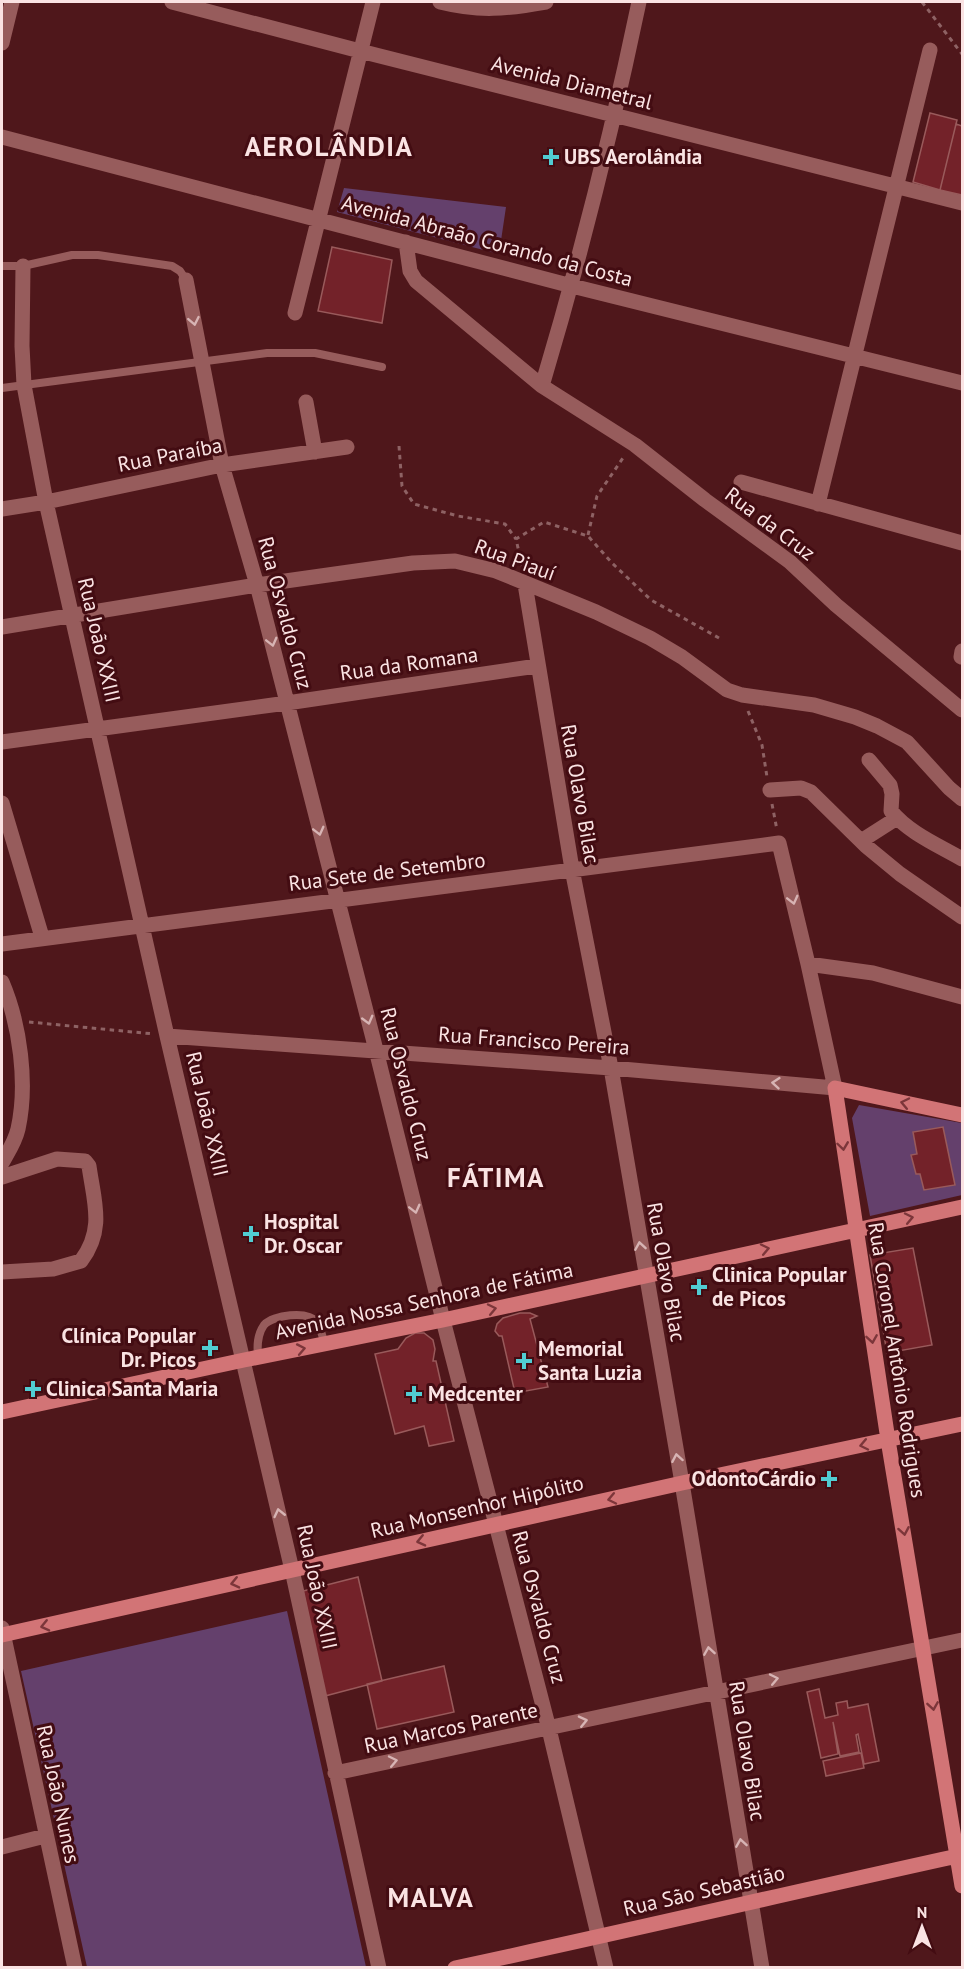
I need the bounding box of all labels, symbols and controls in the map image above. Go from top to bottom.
street label: Avenida Diametral [489,49,655,116]
district label: AEROLÂNDIA [245,129,413,163]
place label: UBS Aerolândia [564,143,702,170]
marker: UBS Aerolândia [542,148,560,166]
street label: Avenida Abraão Corando da Costa [339,189,636,292]
one-way arrow [187,316,200,326]
street label: Rua Paraíba [115,431,225,478]
street label: Rua da Cruz [720,481,821,566]
street label: Rua Piauí [471,532,560,587]
street label: Rua Osvaldo Cruz [252,533,319,692]
street label: Rua João XXIII [72,575,127,705]
one-way arrow [264,637,277,647]
street label: Rua da Romana [338,640,480,687]
street label: Rua Olavo Bilac [555,722,606,866]
one-way arrow [312,826,325,836]
street label: Rua Sete de Setembro [287,846,487,897]
one-way arrow [785,895,798,905]
street label: Rua Osvaldo Cruz [374,1004,439,1163]
one-way arrow [361,1014,373,1025]
street label: Rua Francisco Pereira [437,1020,631,1061]
street label: Rua João XXIII [180,1049,235,1179]
one-way arrow [772,1077,781,1090]
one-way arrow [901,1097,911,1110]
one-way arrow [836,1141,848,1150]
district label: FÁTIMA [447,1160,545,1194]
street label: Rua Olavo Bilac [641,1200,692,1344]
one-way arrow [408,1204,421,1214]
place label: Hospital Dr. Oscar [264,1208,343,1259]
one-way arrow [903,1212,913,1225]
street label: Rua Coronel Antônio Rodrigues [862,1220,933,1500]
marker: Hospital Dr. Oscar [242,1225,260,1243]
one-way arrow [635,1241,647,1250]
one-way arrow [759,1244,769,1257]
street label: Avenida Nossa Senhora de Fátima [272,1256,575,1345]
place label: Clinica Popular de Picos [712,1261,847,1312]
marker: Clinica Popular de Picos [690,1278,708,1296]
one-way arrow [487,1304,497,1317]
place label: Clínica Popular Dr. Picos [61,1322,197,1373]
one-way arrow [865,1333,878,1343]
place label: Memorial Santa Luzia [538,1335,642,1386]
marker: Clínica Popular Dr. Picos [201,1339,219,1357]
one-way arrow [296,1343,306,1356]
marker: Memorial Santa Luzia [515,1352,533,1370]
place label: Clinica Santa Maria [46,1375,218,1402]
marker: Clinica Santa Maria [24,1380,42,1398]
place label: Medcenter [428,1380,524,1407]
marker: Medcenter [405,1385,423,1403]
one-way arrow [860,1438,870,1451]
one-way arrow [672,1454,684,1463]
place label: OdontoCárdio [692,1465,816,1492]
street label: Rua Monsenhor Hipólito [368,1469,586,1544]
marker: OdontoCárdio [820,1470,838,1488]
one-way arrow [607,1491,617,1504]
one-way arrow [273,1508,286,1518]
street label: Rua João XXIII [291,1522,344,1652]
one-way arrow [897,1526,909,1536]
street label: Rua Osvaldo Cruz [506,1527,573,1686]
one-way arrow [417,1534,427,1547]
one-way arrow [230,1576,240,1589]
one-way arrow [40,1618,50,1631]
one-way arrow [704,1646,716,1655]
one-way arrow [769,1673,779,1686]
street label: Rua Olavo Bilac [723,1679,772,1823]
street label: Rua Marcos Parente [362,1696,540,1759]
one-way arrow [927,1701,939,1710]
one-way arrow [578,1715,588,1728]
street label: Rua João Nunes [31,1722,86,1866]
one-way arrow [387,1755,397,1768]
one-way arrow [736,1838,748,1848]
street label: Rua São Sebastião [621,1859,787,1922]
district label: MALVA [388,1880,474,1914]
north arrow [892,1897,952,1957]
text: N [917,1902,927,1922]

